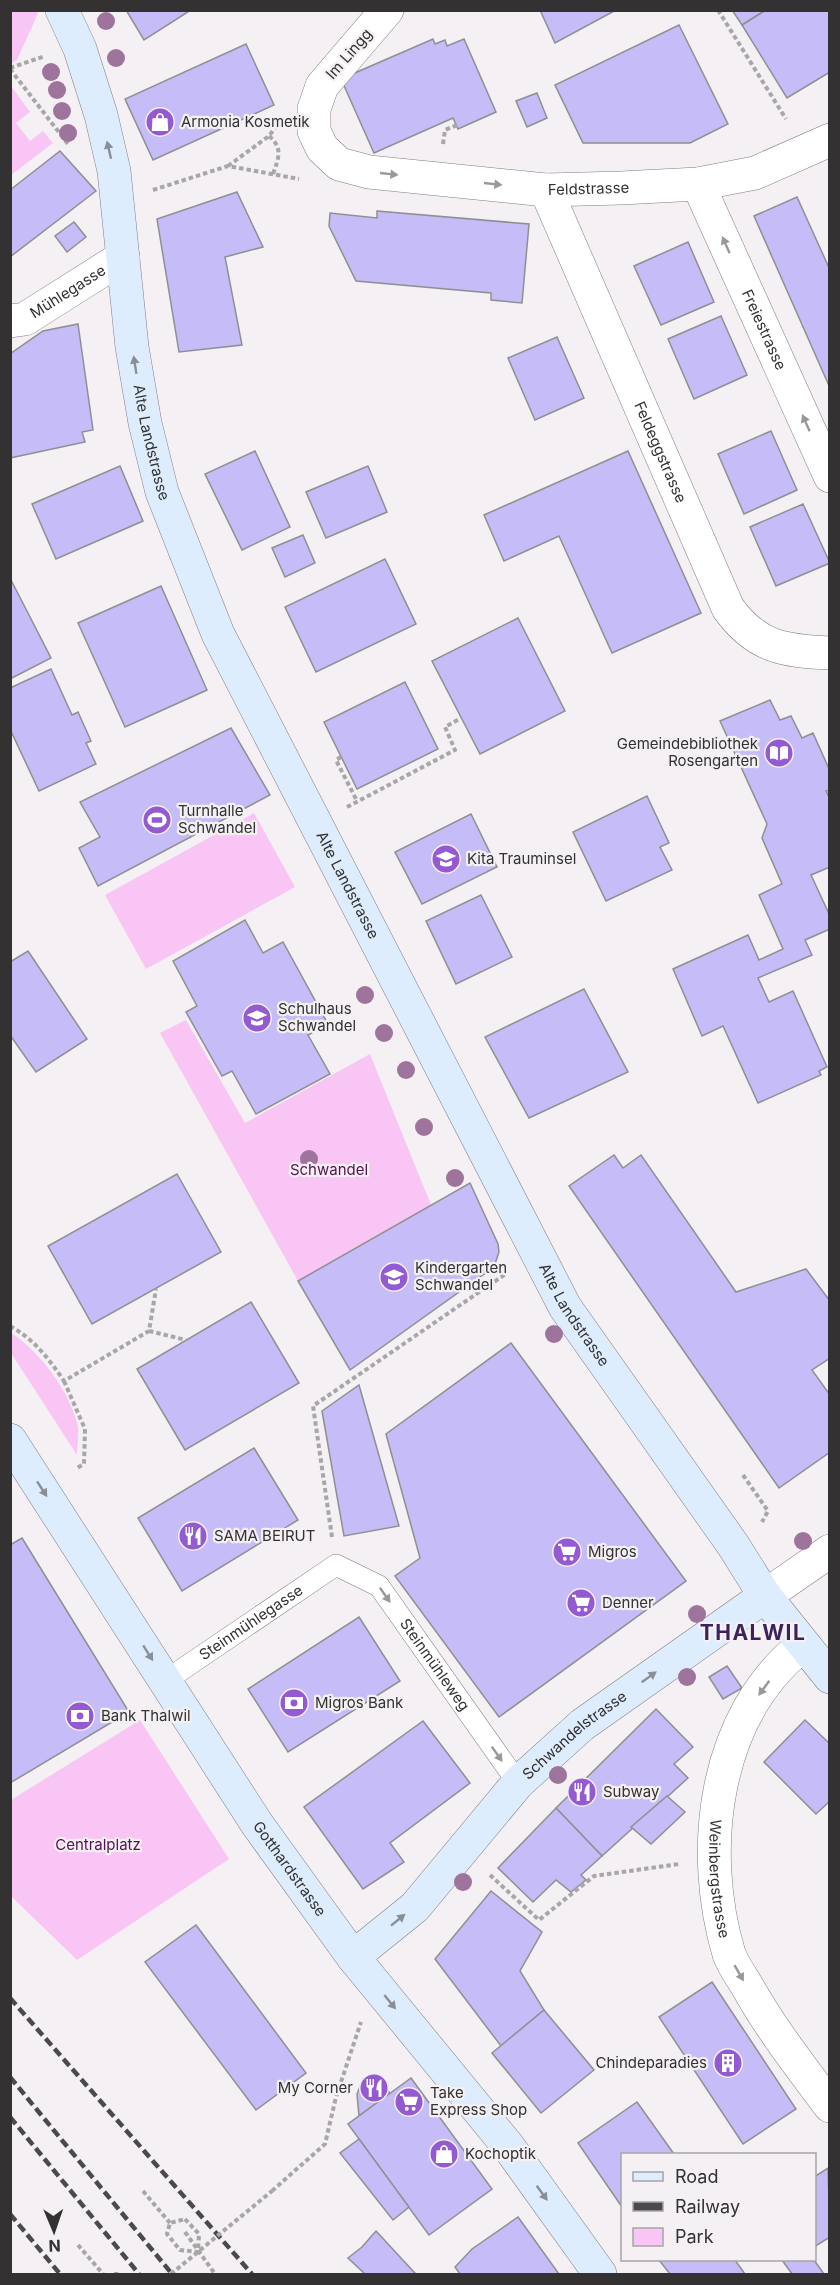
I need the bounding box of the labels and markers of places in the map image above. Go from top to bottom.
shop icon: Armonia Kosmetik [144,106,176,138]
place label: Armonia Kosmetik [181,112,310,131]
place label: Gemeindebibliothek Rosengarten [617,734,759,770]
library icon: Gemeindebibliothek Rosengarten [763,737,795,769]
place label: Turnhalle Schwandel [178,801,256,837]
sports icon: Turnhalle Schwandel [141,804,173,836]
school or university icon: Kita Trauminsel [430,843,462,875]
place label: Kita Trauminsel [467,849,576,868]
place label: Schulhaus Schwandel [278,999,356,1035]
school or university icon: Schulhaus Schwandel [241,1002,273,1034]
place label: Kindergarten Schwandel [415,1258,507,1294]
school or university icon: Kindergarten Schwandel [378,1261,410,1293]
restaurant icon: SAMA BEIRUT [177,1520,209,1552]
place label: SAMA BEIRUT [214,1526,315,1545]
supermarket icon: Migros [551,1536,583,1568]
place label: Migros [588,1542,637,1561]
supermarket icon: Denner [565,1587,597,1619]
place label: Denner [602,1593,654,1612]
bank icon: Migros Bank [278,1687,310,1719]
place label: Migros Bank [315,1693,404,1712]
bank icon: Bank Thalwil [64,1700,96,1732]
place label: Bank Thalwil [101,1706,191,1725]
restaurant icon: Subway [566,1776,598,1808]
place label: Subway [603,1782,660,1801]
building icon: Chindeparadies [712,2047,744,2079]
place label: Chindeparadies [595,2053,707,2072]
restaurant icon: My Corner [358,2072,390,2104]
place label: My Corner [278,2078,353,2097]
place label: Take Express Shop [430,2083,527,2119]
supermarket icon: Take Express Shop [393,2086,425,2118]
shop icon: Kochoptik [428,2138,460,2170]
place label: Kochoptik [465,2144,537,2163]

